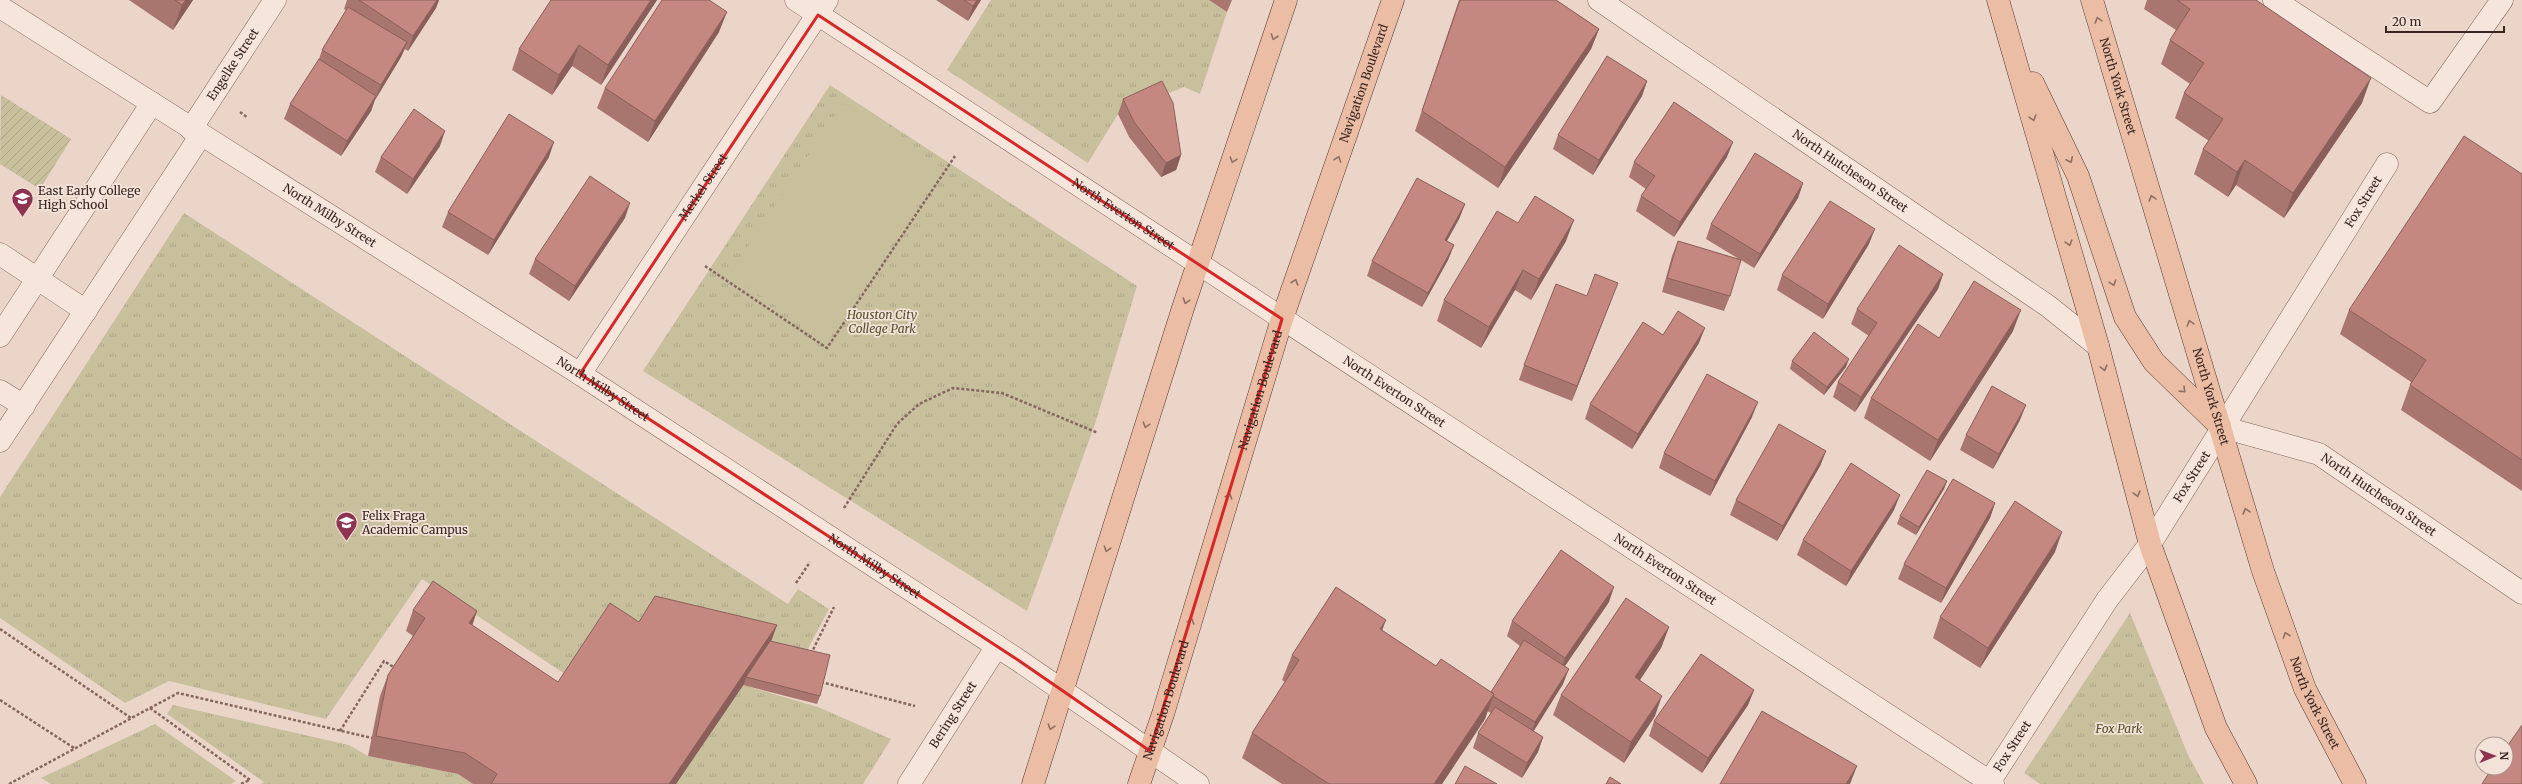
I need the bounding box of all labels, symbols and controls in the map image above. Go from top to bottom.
scale bar [2386,8,2504,34]
text: 20 m [2392,14,2421,29]
one-way arrow [2095,17,2103,24]
street label: Navigation Boulevard [1336,22,1391,144]
street label: Engelke Street [204,25,262,103]
one-way arrow [1270,33,1279,40]
street label: North York Street [2097,36,2140,137]
one-way arrow [2028,115,2036,121]
street label: North Hutcheson Street [1790,126,1911,216]
street label: Merkel Street [675,150,731,223]
one-way arrow [1333,156,1341,163]
one-way arrow [2065,156,2073,163]
one-way arrow [1229,157,1237,164]
street label: Fox Street [2341,173,2385,230]
street label: North Everton Street [1069,175,1178,253]
street label: North Milby Street [280,180,380,250]
place label: East Early College High School [38,183,141,212]
school or university icon: East Early College High School [10,185,36,218]
one-way arrow [2148,195,2157,202]
one-way arrow [2064,240,2072,246]
one-way arrow [1290,279,1299,286]
one-way arrow [2108,279,2117,286]
one-way arrow [1182,297,1190,304]
park label: Houston City College Park [846,307,918,336]
one-way arrow [2186,319,2195,326]
street label: Navigation Boulevard [1235,328,1285,452]
street label: North York Street [2190,346,2233,447]
street label: North Everton Street [1340,352,1449,430]
street label: North Milby Street [554,353,653,425]
one-way arrow [2099,364,2108,371]
one-way arrow [2178,385,2186,393]
one-way arrow [1142,421,1151,428]
street label: Fox Street [2170,448,2213,505]
street label: North Hutcheson Street [2318,450,2440,539]
one-way arrow [2132,490,2141,497]
one-way arrow [1224,493,1233,500]
place label: Felix Fraga Academic Campus [361,508,468,537]
one-way arrow [2242,508,2251,515]
school or university icon: Felix Fraga Academic Campus [334,510,360,543]
street label: North Milby Street [826,530,924,602]
street label: North Everton Street [1611,530,1720,608]
one-way arrow [1103,545,1112,552]
one-way arrow [1186,617,1195,624]
one-way arrow [2282,631,2290,638]
street label: Navigation Boulevard [1140,639,1192,762]
street label: North York Street [2287,655,2343,752]
street label: Bering Street [926,678,980,751]
street label: Fox Street [1990,717,2034,774]
park label: Fox Park [2095,721,2143,736]
one-way arrow [1047,723,1056,730]
north arrow [2474,736,2514,776]
text: N [2497,751,2511,761]

